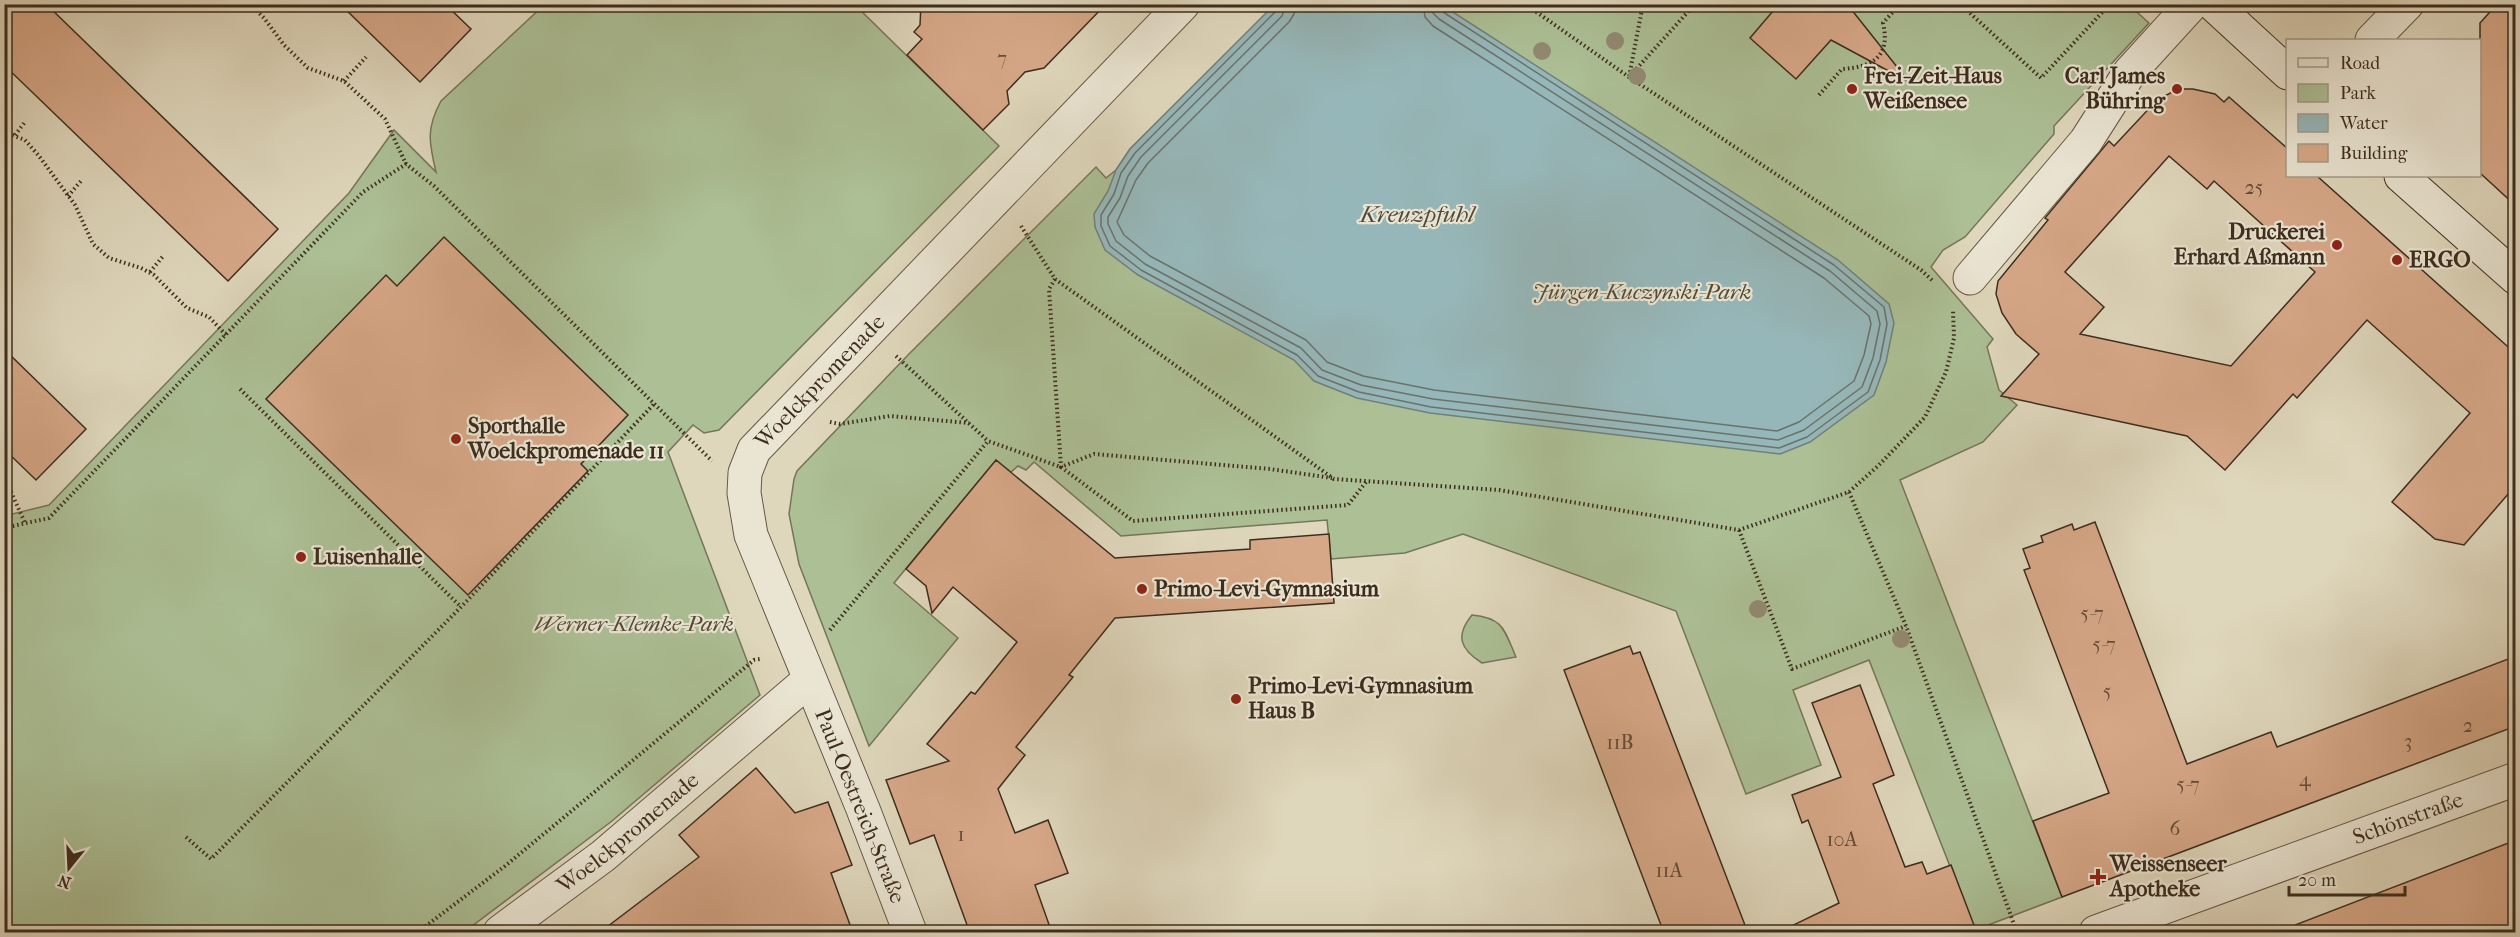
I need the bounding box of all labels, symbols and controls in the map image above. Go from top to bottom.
legend [2286,39,2481,177]
house number: 7 [997,47,1007,70]
text: Road [2340,53,2380,74]
place label: Frei-Zeit-Haus Weißensee [1863,63,2002,114]
place label: Carl James Bühring [2065,63,2166,114]
marker: Frei-Zeit-Haus Weißensee [1845,82,1859,96]
marker: Carl James Bühring [2170,82,2184,96]
text: Park [2340,83,2377,104]
text: Water [2339,113,2388,134]
text: Building [2340,143,2408,164]
house number: 25 [2245,176,2263,199]
water label: Kreuzpfuhl [1358,200,1477,228]
place label: Druckerei Erhard Aßmann [2174,219,2325,270]
marker: Druckerei Erhard Aßmann [2330,238,2344,252]
place label: ERGO [2409,247,2471,273]
marker: ERGO [2390,253,2404,267]
park label: Jürgen-Kuczynski-Park [1533,279,1751,305]
street label: Woelckpromenade [749,309,890,455]
place label: Sporthalle Woelckpromenade 11 [467,413,664,464]
marker: Sporthalle Woelckpromenade 11 [449,432,463,446]
place label: Luisenhalle [313,544,422,570]
marker: Luisenhalle [294,550,308,564]
place label: Primo-Levi-Gymnasium [1154,576,1380,602]
marker: Primo-Levi-Gymnasium [1135,582,1149,596]
house number: 5-7 [2080,602,2104,625]
park label: Werner-Klemke-Park [534,611,734,637]
house number: 5-7 [2092,633,2116,656]
place label: Primo-Levi-Gymnasium Haus B [1248,673,1474,724]
house number: 5 [2103,680,2111,703]
marker: Primo-Levi-Gymnasium Haus B [1229,692,1243,706]
street label: Paul-Oestreich-Straße [809,705,911,907]
house number: 2 [2463,714,2473,737]
house number: 3 [2404,730,2412,753]
house number: 11B [1606,731,1634,754]
street label: Woelckpromenade [551,767,704,899]
house number: 4 [2299,768,2312,791]
house number: 5-7 [2176,773,2200,796]
street label: Schönstraße [2349,786,2467,850]
house number: 6 [2170,817,2181,840]
house number: 1 [957,823,965,846]
house number: 10A [1826,828,1859,851]
north arrow [39,838,99,898]
place label: Weissenseer Apotheke [2108,851,2227,902]
house number: 11A [1655,859,1684,882]
scale bar [2289,859,2404,897]
marker: Weissenseer Apotheke [2091,870,2105,884]
text: 20 m [2298,870,2336,891]
text: N [55,871,73,893]

